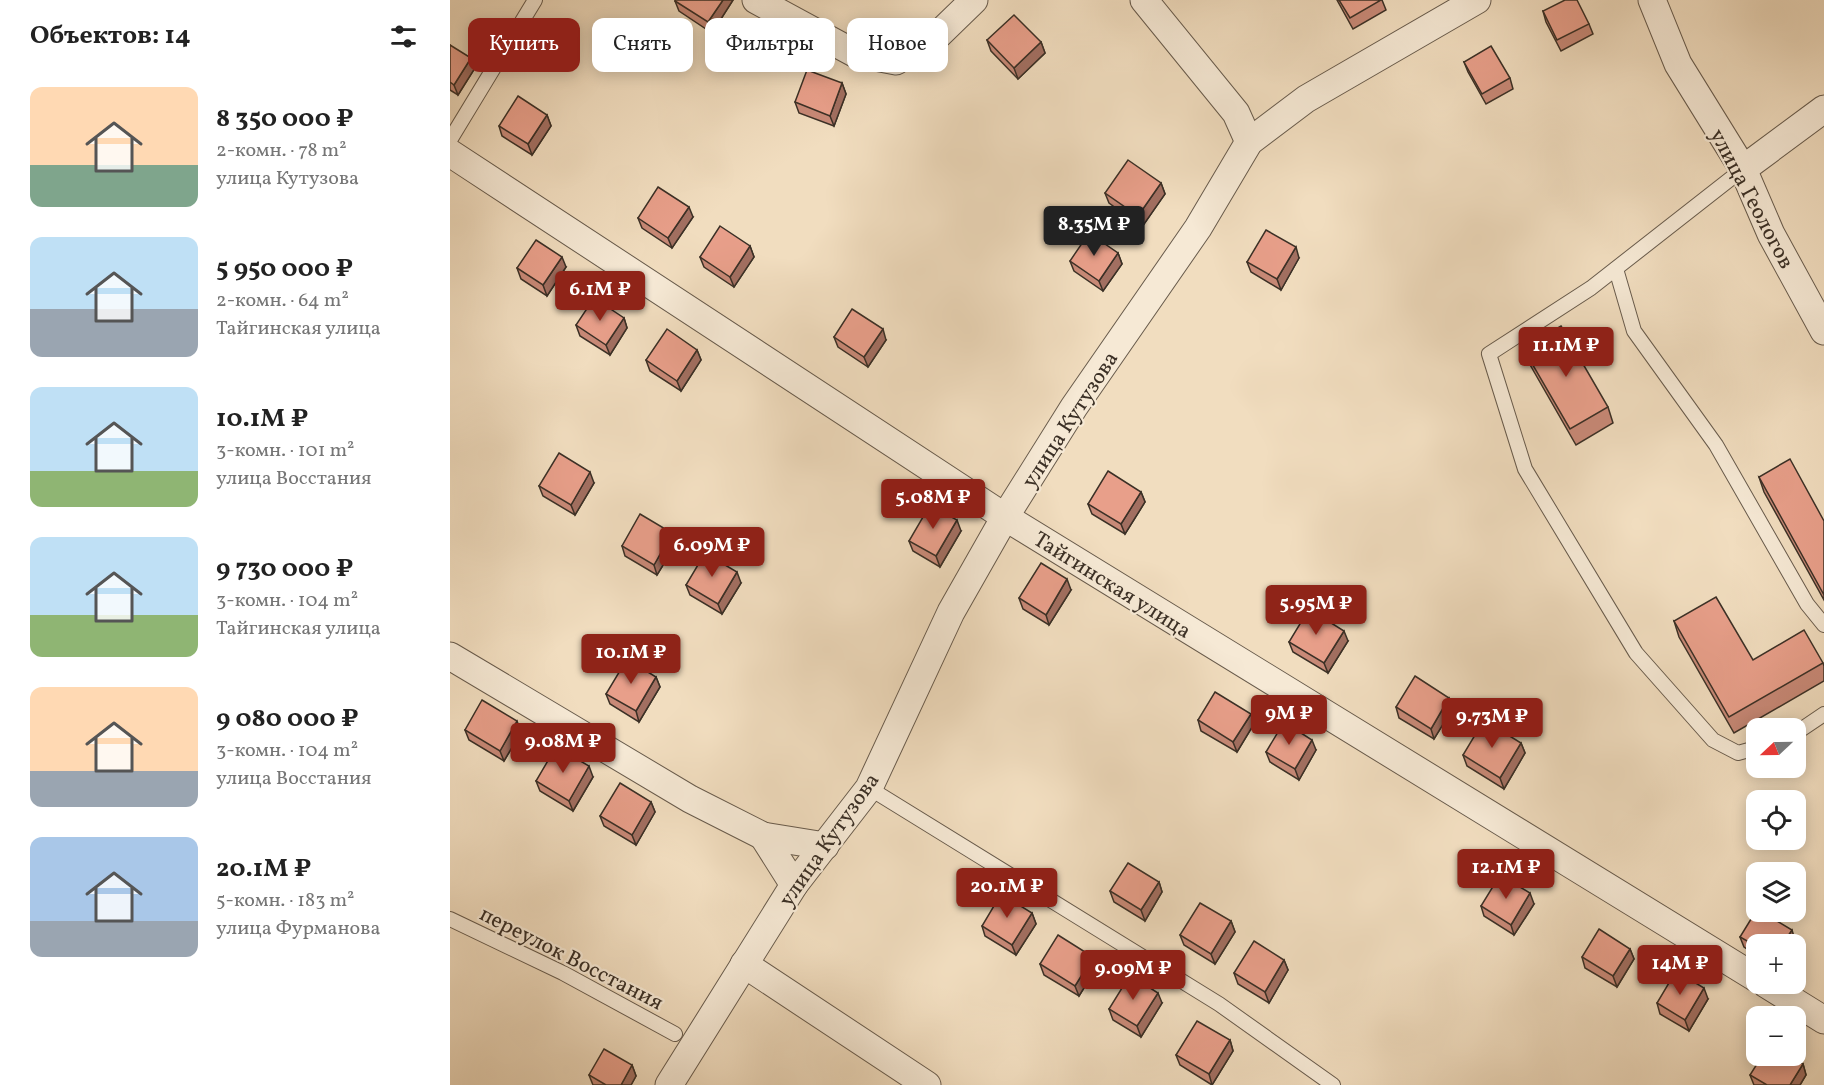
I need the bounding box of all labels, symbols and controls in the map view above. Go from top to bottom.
text: Объектов: 14 [30,18,191,54]
chip: Купить [468,18,580,72]
chip: Снять [592,18,693,72]
chip: Фильтры [705,18,835,72]
chip: Новое [847,18,948,72]
icon: filters [387,20,420,53]
text: 8 350 000 ₽ [216,101,354,137]
icon: home [78,111,150,183]
street label: улица Геологов [1701,124,1801,275]
text: 2-комн. · 78 m² [216,137,347,165]
text: улица Кутузова [216,165,359,193]
pin: 8.35M ₽ [1039,206,1149,257]
text: 8.35M ₽ [1058,211,1130,239]
text: 5 950 000 ₽ [216,251,353,287]
icon: home [78,261,150,333]
pin: 6.1M ₽ [551,271,649,322]
text: 6.1M ₽ [569,276,631,304]
text: 2-комн. · 64 m² [216,287,349,315]
text: Тайгинская улица [216,315,381,343]
pin: 11.1M ₽ [1511,327,1621,378]
text: 11.1M ₽ [1533,332,1599,360]
street label: улица Кутузова [1015,346,1127,495]
text: 10.1M ₽ [216,401,308,437]
icon: home [78,411,150,483]
text: 3-комн. · 101 m² [216,437,355,465]
text: улица Восстания [216,465,372,493]
pin: 5.08M ₽ [878,479,988,530]
text: 5.08M ₽ [895,484,971,512]
street label: Тайгинская улица [1027,525,1197,647]
pin: 6.09M ₽ [657,527,767,578]
text: 6.09M ₽ [673,532,751,560]
text: 9 730 000 ₽ [216,551,353,587]
icon: home [78,561,150,633]
pin: 5.95M ₽ [1261,585,1371,636]
text: 3-комн. · 104 m² [216,587,358,615]
text: 5.95M ₽ [1280,590,1352,618]
text: Тайгинская улица [216,615,381,643]
pin: 10.1M ₽ [576,634,686,685]
text: 10.1M ₽ [595,639,667,667]
pin: 9M ₽ [1253,695,1325,746]
pin: 9.73M ₽ [1437,698,1547,749]
text: 9M ₽ [1265,700,1313,728]
text: 9 080 000 ₽ [216,701,359,737]
text: 9.73M ₽ [1456,703,1528,731]
icon: home [78,711,150,783]
north arrow [1746,718,1806,778]
map controls [1746,718,1806,1066]
pin: 9.08M ₽ [508,723,618,774]
text: 9.08M ₽ [525,728,601,756]
text: 3-комн. · 104 m² [216,737,358,765]
text: улица Восстания [216,765,372,793]
street label: улица Кутузова [772,767,888,914]
button: locate [1746,790,1806,850]
pin: 12.1M ₽ [1451,849,1561,900]
text: 20.1M ₽ [216,851,311,887]
text: 12.1M ₽ [1471,854,1541,882]
icon: home [78,861,150,933]
button: layers [1746,862,1806,922]
pin: 20.1M ₽ [952,868,1062,919]
text: 20.1M ₽ [970,873,1044,901]
text: 5-комн. · 183 m² [216,887,355,915]
street label: переулок Восстания [474,899,668,1019]
text: улица Фурманова [216,915,380,943]
button: + [1746,934,1806,994]
pin: 14M ₽ [1638,945,1722,996]
pin: 9.09M ₽ [1078,950,1188,1001]
text: 14M ₽ [1651,950,1709,978]
text: 9.09M ₽ [1094,955,1172,983]
button: − [1746,1006,1806,1066]

